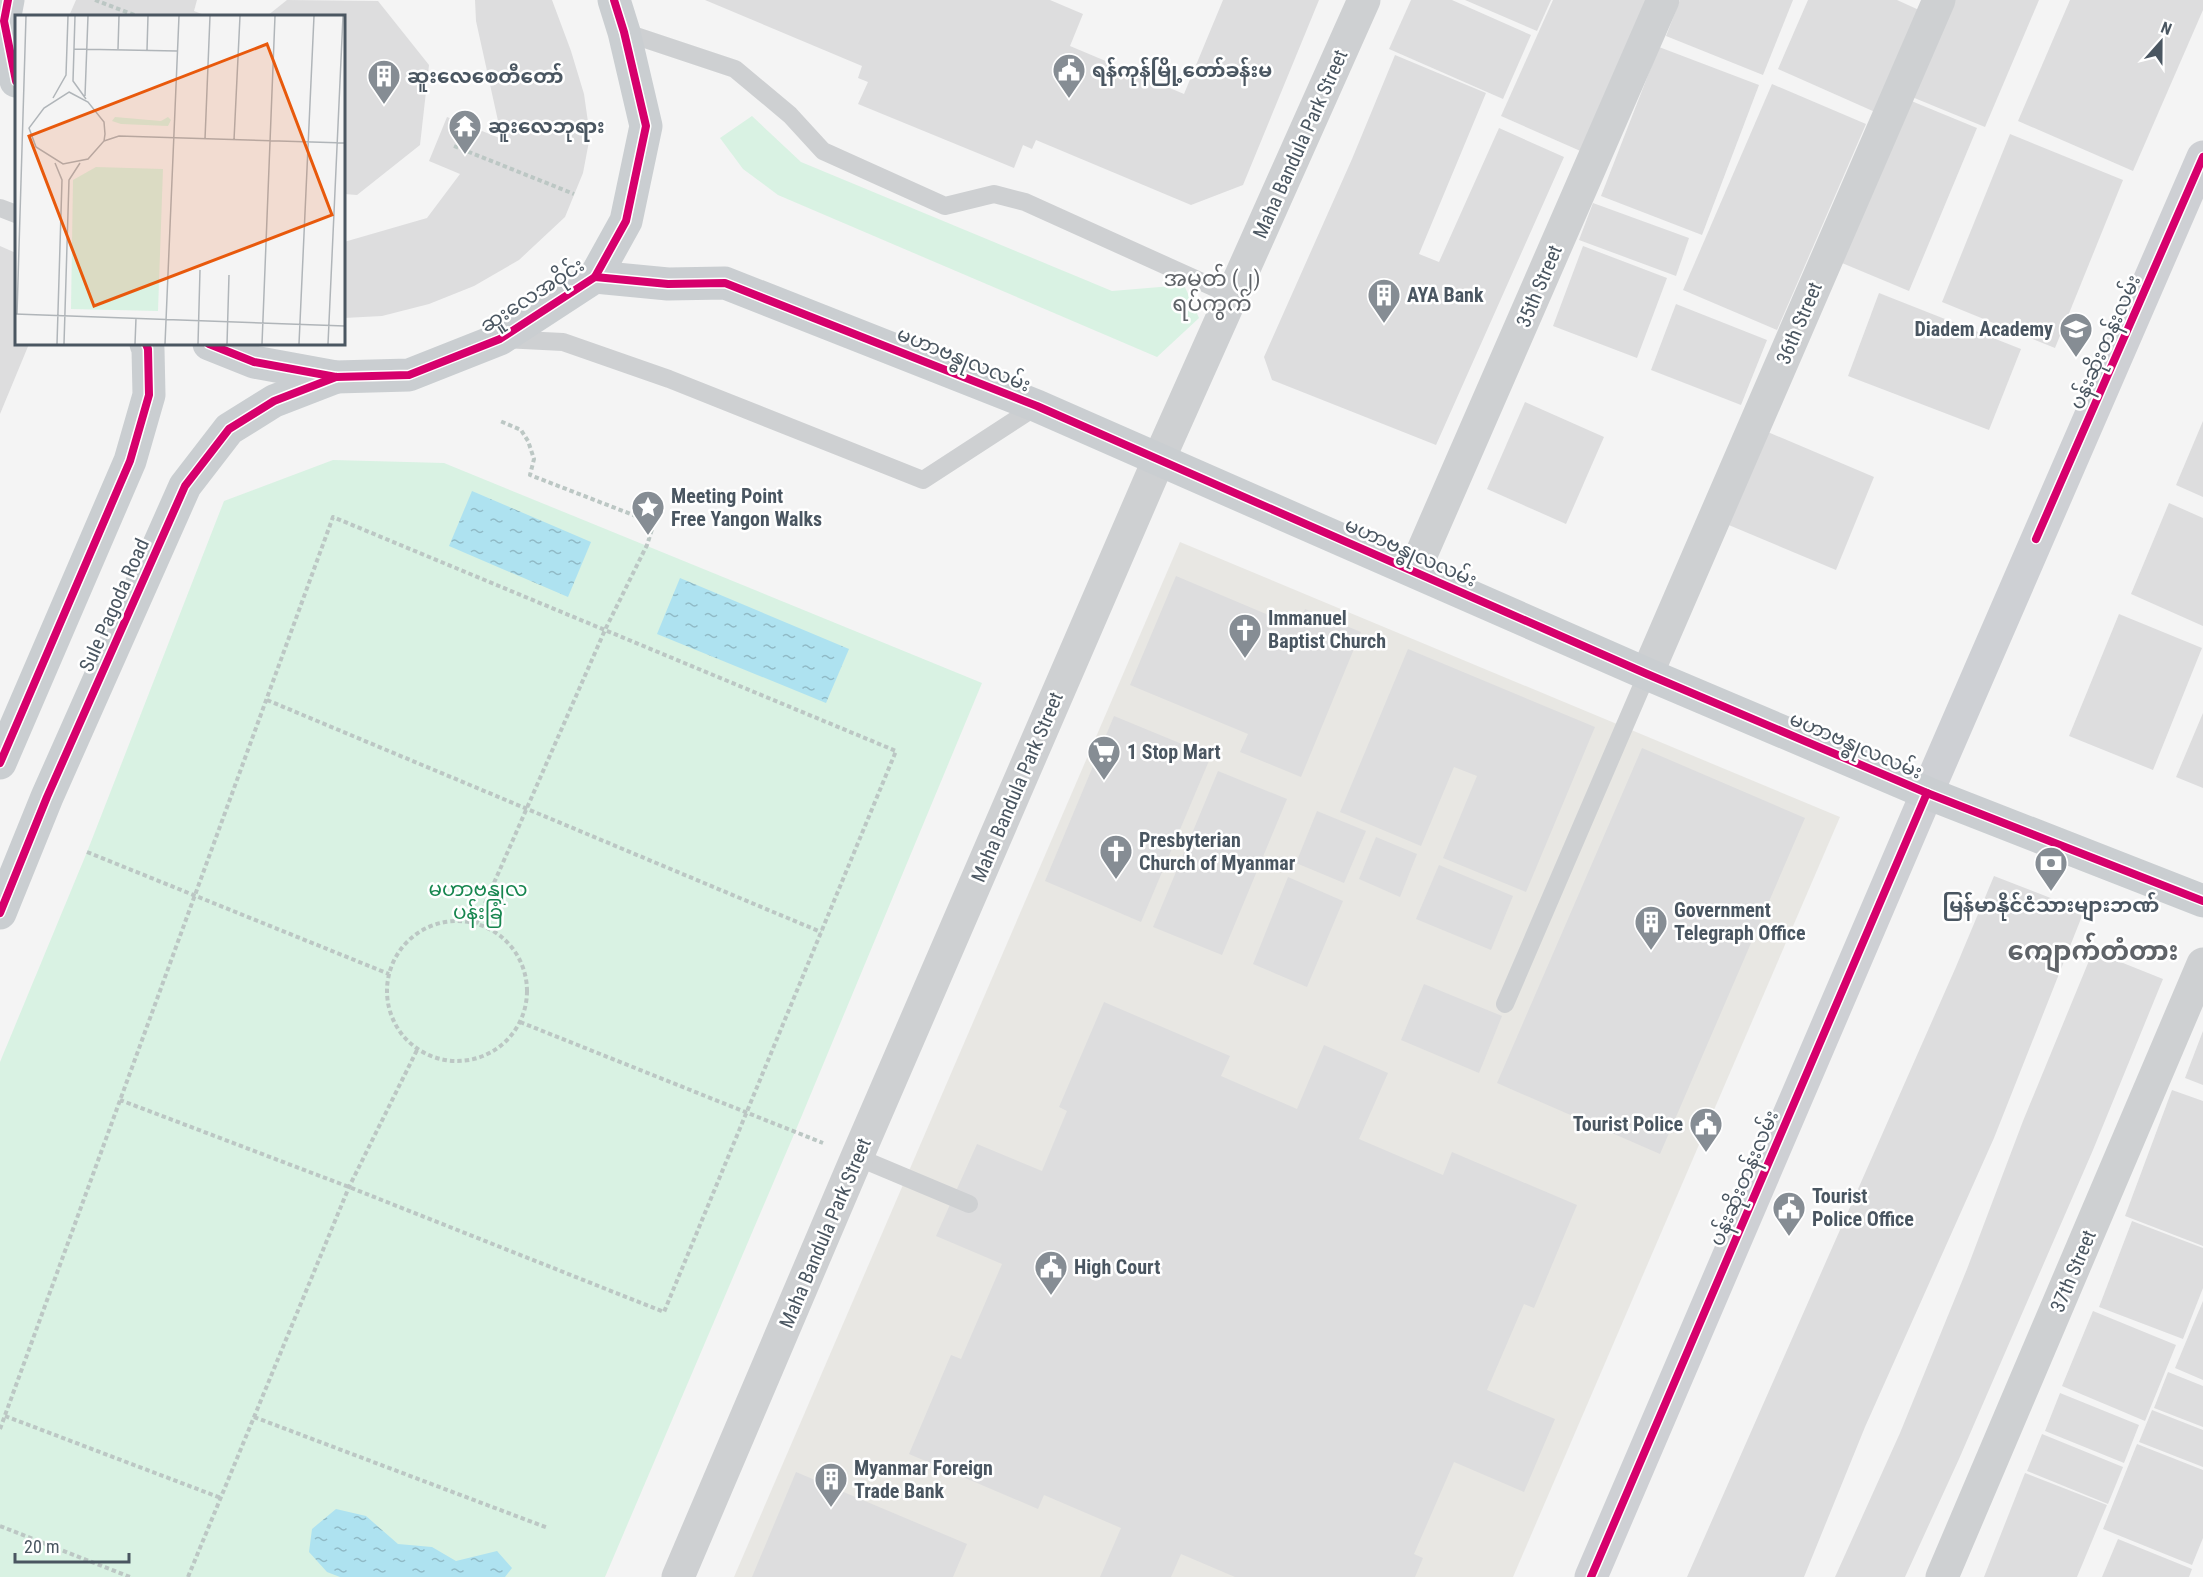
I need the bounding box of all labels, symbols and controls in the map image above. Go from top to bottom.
north arrow [2131,12,2191,72]
inset map [15,15,345,345]
text: N [2158,18,2174,39]
street label: Maha Bandula Park Street [1248,46,1353,242]
public building icon: ရန်ကုန်မြို့တော်ခန်းမ [1051,52,1087,99]
place label: ရန်ကုန်မြို့တော်ခန်းမ [1092,57,1272,86]
building icon: ဆူးလေစေတီတော် [366,58,402,105]
place label: ဆူးလေစေတီတော် [407,63,564,92]
temple icon: ဆူးလေဘုရား [447,108,483,155]
place label: ဆူးလေဘုရား [488,114,605,142]
street label: 35th Street [1511,241,1567,331]
street label: ဆူးလေအဝိုင်း [474,251,591,342]
district label: အမှတ် (၂) ရပ်ကွက် [1164,263,1260,321]
street label: ပန်းဆိုးတန်းလမ်း [2063,270,2150,415]
building icon: AYA Bank [1366,277,1402,324]
street label: 36th Street [1771,278,1827,368]
place label: AYA Bank [1407,283,1484,307]
school or university icon: Diadem Academy [2058,311,2094,358]
place label: Diadem Academy [1915,317,2053,341]
street label: မဟာဗန္ဓုလလမ်း [892,319,1035,401]
place label: Meeting Point Free Yangon Walks [671,484,822,531]
place icon: Meeting Point Free Yangon Walks [630,489,666,536]
street label: မဟာဗန္ဓုလလမ်း [1339,510,1482,596]
street label: Sule Pagoda Road [74,535,154,675]
place label: Immanuel Baptist Church [1268,606,1386,653]
church icon: Immanuel Baptist Church [1227,612,1263,659]
street label: Maha Bandula Park Street [966,688,1068,886]
street label: မဟာဗန္ဓုလလမ်း [1784,704,1927,788]
supermarket icon: 1 Stop Mart [1086,734,1122,781]
place label: 1 Stop Mart [1127,740,1221,764]
place label: Presbyterian Church of Myanmar [1139,828,1296,875]
church icon: Presbyterian Church of Myanmar [1098,833,1134,880]
bank icon: မြန်မာနိုင်ငံသားများဘဏ် [2033,845,2069,892]
park label: မဟာဗန္ဓုလ ပန်းခြံ [429,877,527,928]
place label: မြန်မာနိုင်ငံသားများဘဏ် [1943,892,2159,922]
place label: Government Telegraph Office [1674,898,1806,945]
building icon: Government Telegraph Office [1633,904,1669,951]
district label: ကျောက်တံတား [2007,932,2179,973]
public building icon: Tourist Police [1688,1106,1724,1153]
street label: ပန်းဆိုးတန်းလမ်း [1703,1106,1788,1251]
place label: Tourist Police [1573,1112,1683,1136]
street label: Maha Bandula Park Street [774,1134,876,1332]
place label: Tourist Police Office [1812,1184,1914,1231]
public building icon: Tourist Police Office [1771,1190,1807,1237]
street label: 37th Street [2045,1226,2101,1316]
public building icon: High Court [1033,1249,1069,1296]
place label: High Court [1074,1255,1160,1279]
place label: Myanmar Foreign Trade Bank [854,1456,993,1503]
building icon: Myanmar Foreign Trade Bank [813,1461,849,1508]
scale bar [15,1526,129,1564]
text: 20 m [24,1536,59,1557]

